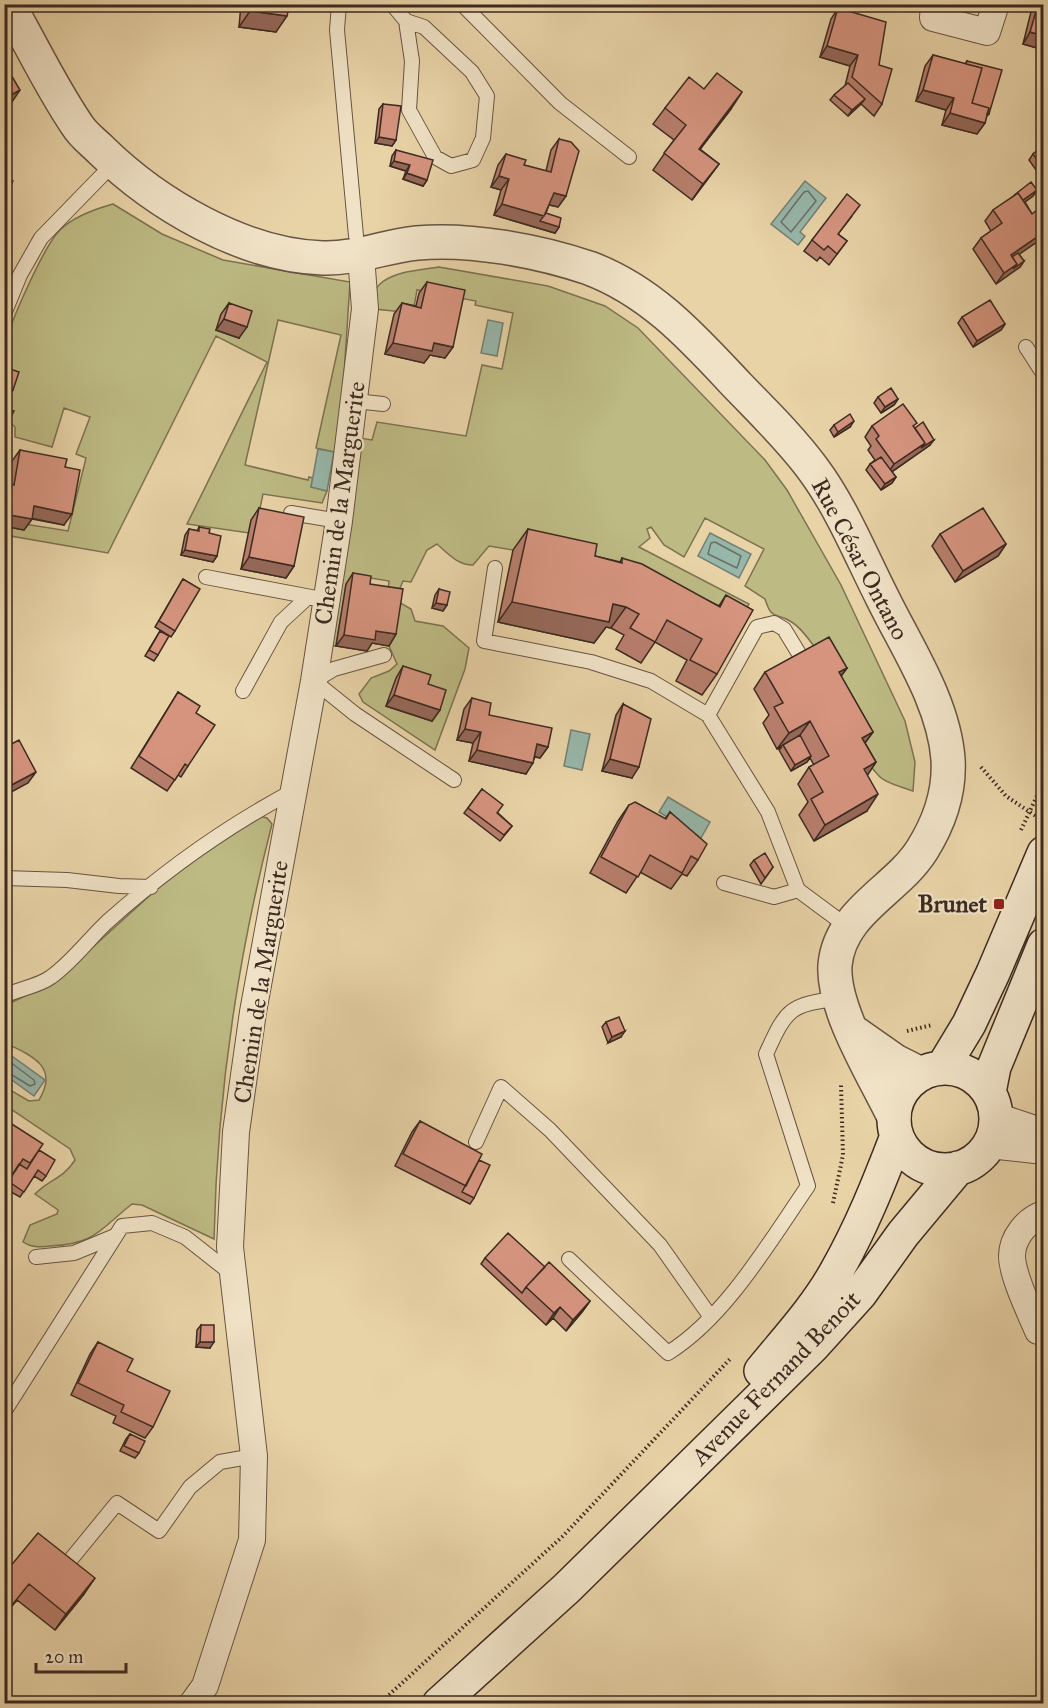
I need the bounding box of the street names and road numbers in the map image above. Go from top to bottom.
street label: Chemin de la Marguerite [308,379,372,627]
street label: Rue César Ontano [805,473,915,645]
street label: Chemin de la Marguerite [227,858,295,1106]
street label: Avenue Fernand Benoit [684,1284,867,1472]

